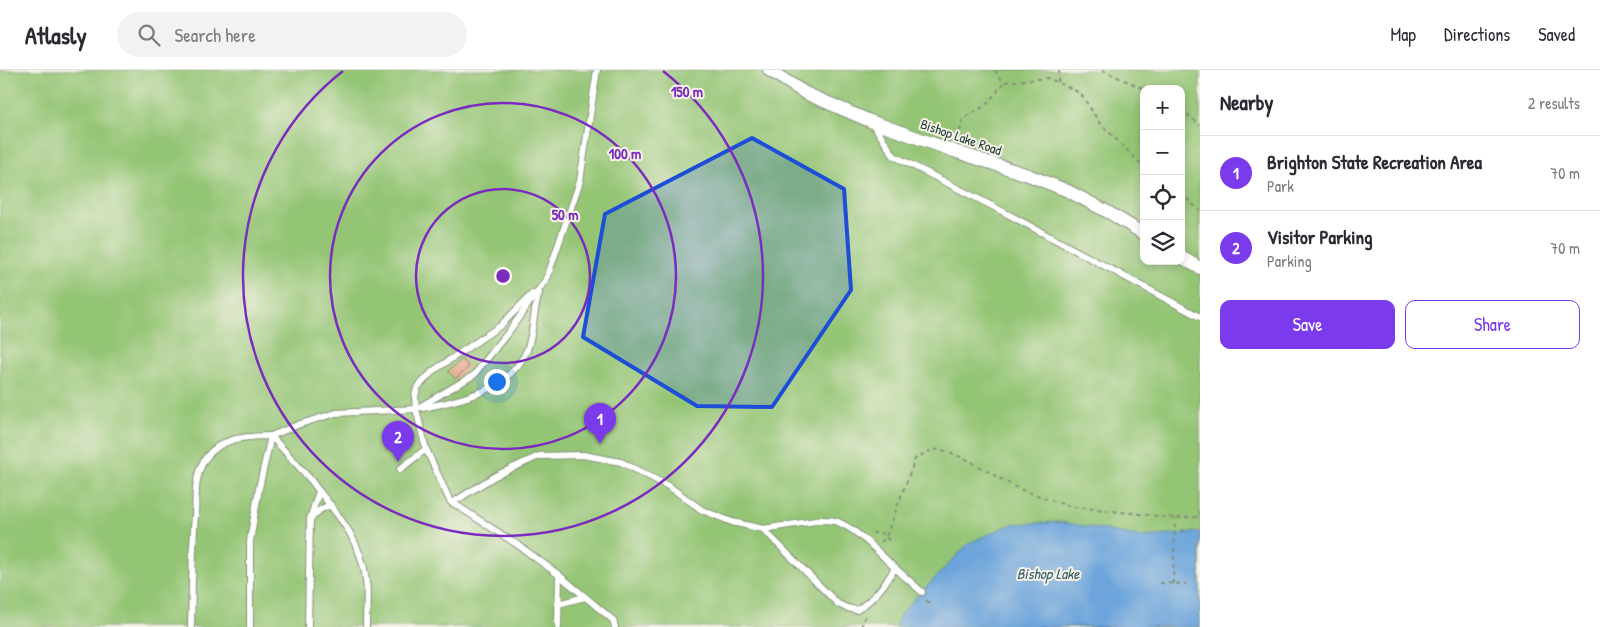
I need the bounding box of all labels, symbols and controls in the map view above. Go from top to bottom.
search box [117,12,467,57]
text: Atlasly [25,19,87,51]
icon: search [135,21,163,49]
text: Search here [175,22,256,48]
text: Map [1391,22,1416,47]
text: Directions [1444,22,1510,47]
text: Saved [1538,22,1575,47]
text: 150 m [671,81,703,102]
map controls [1140,85,1185,265]
button: + [1140,85,1185,130]
text: Nearby [1220,88,1273,117]
text: 2 results [1528,92,1580,114]
street label: Bishop Lake Road [918,114,1005,160]
button: − [1140,130,1185,175]
text: 100 m [609,143,641,164]
text: Brighton State Recreation Area [1267,149,1482,175]
text: 1 [1233,162,1239,184]
text: 70 m [1550,162,1580,184]
button: locate [1140,175,1185,220]
text: Park [1267,175,1294,197]
text: 50 m [552,204,578,225]
button: layers [1140,220,1185,265]
text: Visitor Parking [1267,224,1372,250]
text: 2 [1232,237,1240,259]
text: 70 m [1550,237,1580,259]
text: Parking [1267,250,1312,272]
centre of rings [494,267,512,285]
button: Save [1220,300,1395,349]
button: Share [1405,300,1580,349]
your location [484,369,510,395]
pin: 1 [584,403,616,444]
pin: 2 [382,421,414,462]
water label: Bishop Lake [1017,563,1080,584]

